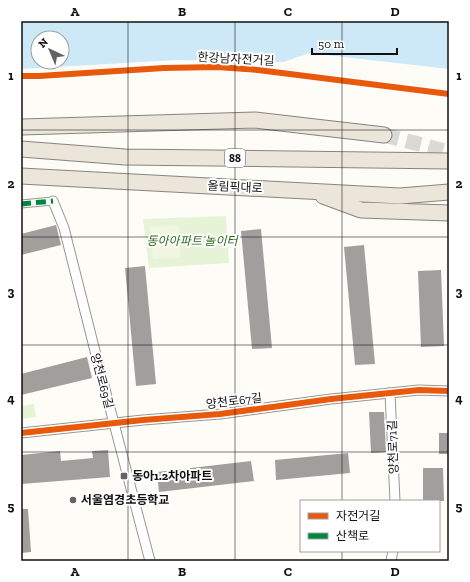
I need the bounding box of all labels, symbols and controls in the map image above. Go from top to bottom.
text: A [71,4,80,19]
text: B [178,4,186,19]
text: C [284,4,292,19]
text: D [390,4,400,19]
north arrow [30,30,70,70]
scale bar [312,30,397,56]
text: N [36,35,51,51]
text: 50 m [318,37,345,51]
street label: 한강남자전거길 [197,50,275,68]
text: 1 [8,68,14,83]
text: 1 [456,68,462,83]
road number: 88 [225,149,245,167]
text: 2 [8,176,15,191]
text: 2 [456,176,463,191]
street label: 올림픽대로 [207,179,263,195]
park label: 동아아파트 놀이터 [147,234,239,248]
text: 3 [8,284,15,299]
text: 3 [456,284,463,299]
street label: 양천로69길 [88,352,116,410]
text: 4 [7,391,15,406]
street label: 양천로67길 [205,391,263,411]
text: 4 [455,391,463,406]
street label: 양천로71길 [385,420,401,474]
place label: 동아1.2차아파트 [132,469,212,483]
marker: 동아1.2차아파트 [119,471,129,481]
place label: 서울염경초등학교 [81,493,169,507]
marker: 서울염경초등학교 [68,495,78,505]
text: 5 [8,499,15,514]
text: 5 [456,499,463,514]
legend [300,500,440,552]
text: 자전거길 [336,509,380,523]
text: 산책로 [336,529,369,543]
text: A [71,564,80,579]
text: B [178,564,186,579]
text: C [284,564,292,579]
text: D [390,564,400,579]

